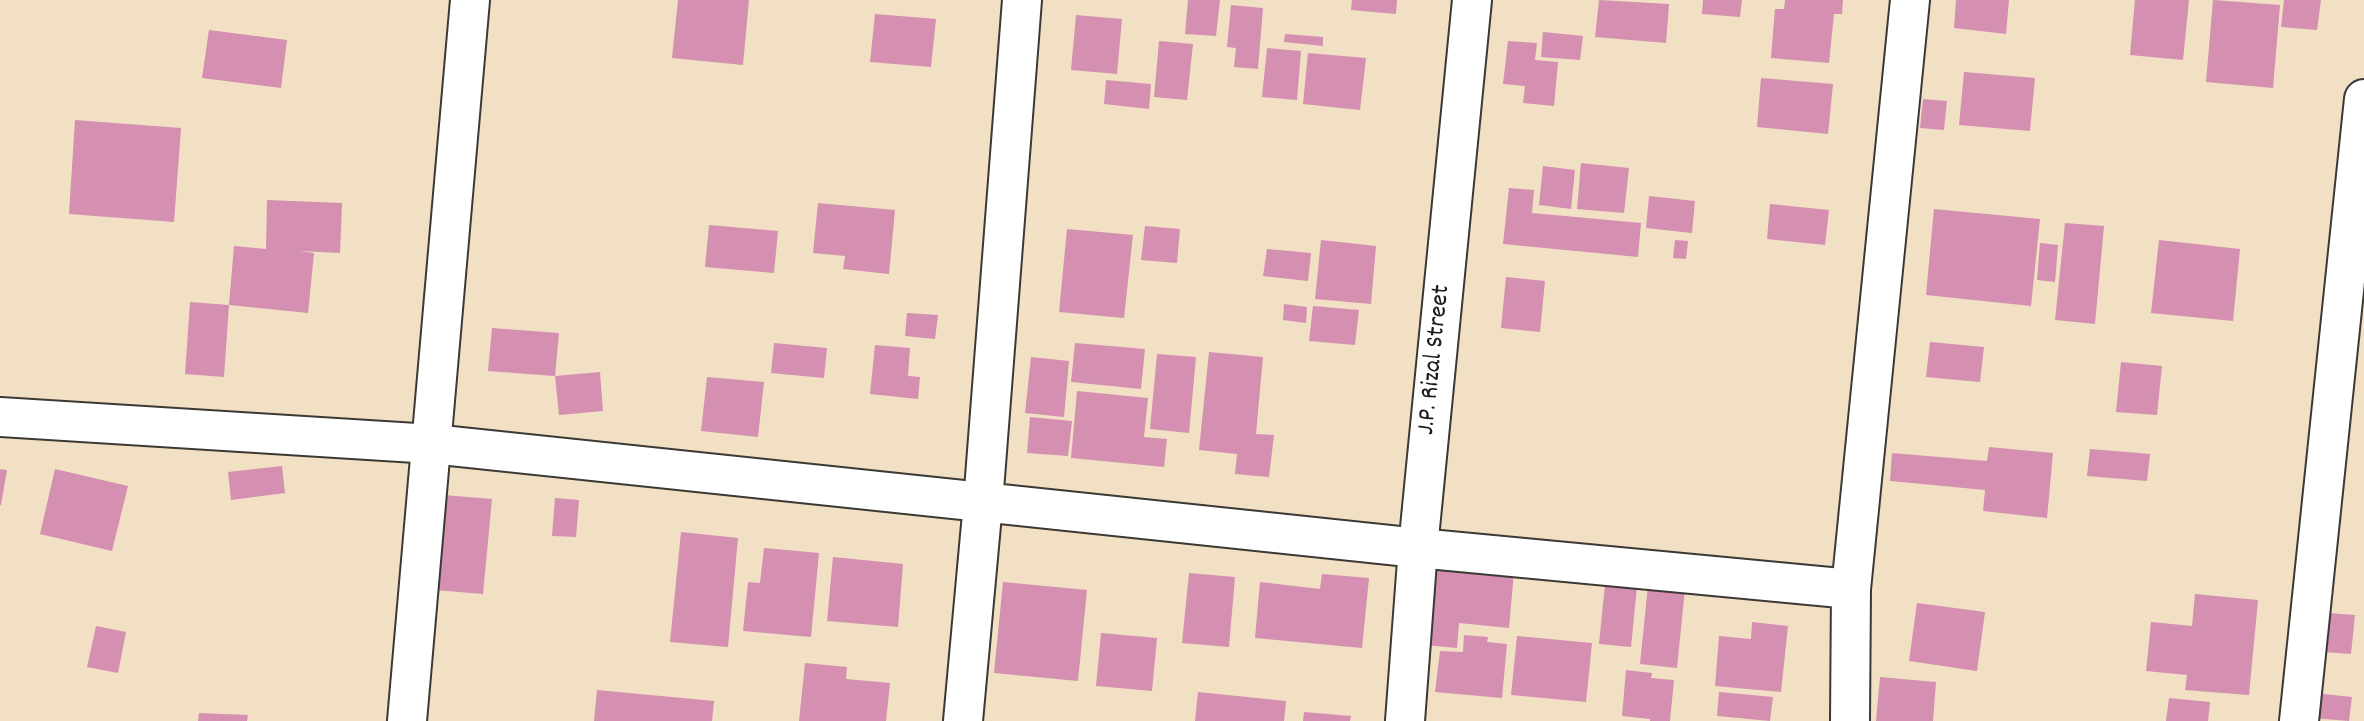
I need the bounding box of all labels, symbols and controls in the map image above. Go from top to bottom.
street label: J.P. Rizal Street [1413,283,1459,437]

